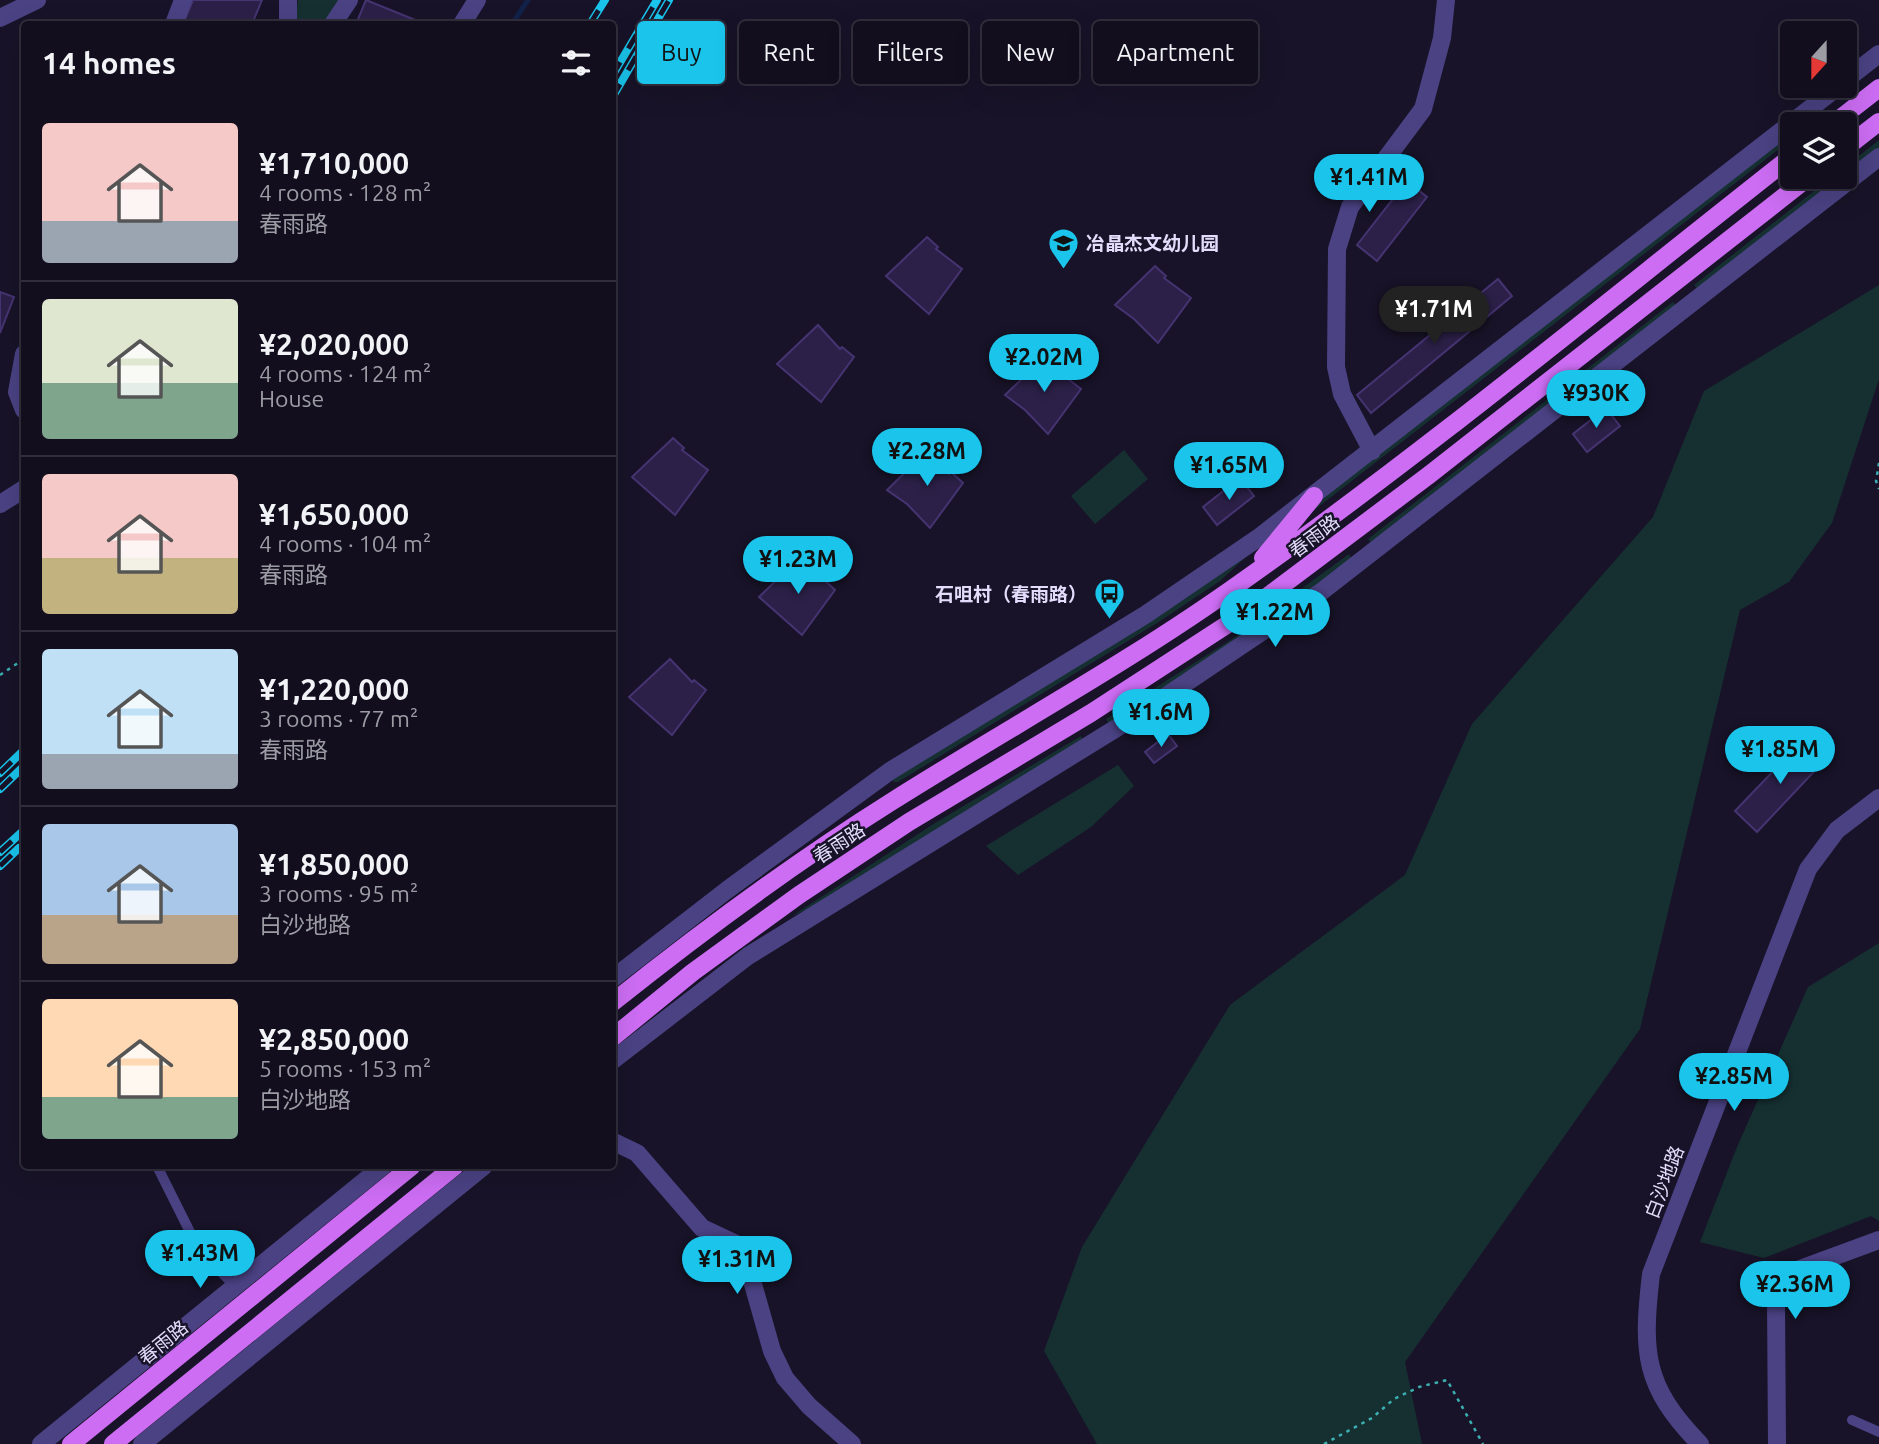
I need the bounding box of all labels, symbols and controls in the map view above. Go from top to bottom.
chip: Buy [637,21,725,84]
chip: Rent [739,21,839,84]
chip: Filters [853,21,968,84]
chip: New [982,21,1079,84]
chip: Apartment [1093,21,1258,84]
north arrow [1780,21,1857,98]
map controls [1780,21,1857,189]
icon: filters [557,44,595,82]
text: 14 homes [42,46,176,80]
button: layers [1780,112,1857,189]
text: ¥1,710,000 [259,146,409,180]
icon: home [98,151,182,235]
pin: ¥1.41M [1312,154,1426,214]
text: ¥1.41M [1330,164,1408,189]
text: 4 rooms · 128 m² [259,180,431,205]
text: 春雨路 [259,211,328,236]
school or university icon: 冶晶杰文幼儿园 [1046,226,1080,270]
place label: 冶晶杰文幼儿园 [1086,232,1219,254]
pin: ¥1.71M [1377,286,1491,346]
text: ¥1.71M [1395,296,1473,321]
icon: home [98,327,182,411]
text: ¥2,020,000 [259,327,409,361]
pin: ¥2.02M [987,334,1101,394]
text: ¥2.02M [1005,344,1083,369]
text: 4 rooms · 124 m² [259,361,431,386]
pin: ¥930K [1547,370,1645,430]
text: ¥930K [1562,380,1630,405]
text: House [259,386,324,411]
pin: ¥2.28M [870,428,984,488]
text: ¥2.28M [888,438,966,463]
pin: ¥1.65M [1172,442,1286,502]
text: ¥1.65M [1190,452,1268,477]
text: ¥1,650,000 [259,497,409,531]
icon: home [98,502,182,586]
street label: 春雨路 [1285,510,1343,562]
text: 4 rooms · 104 m² [259,531,431,556]
pin: ¥1.23M [741,536,855,596]
text: ¥1.23M [759,546,837,571]
text: 春雨路 [259,562,328,587]
bus stop icon: 石咀村（春雨路） [1093,577,1127,621]
place label: 石咀村（春雨路） [935,583,1087,605]
pin: ¥1.22M [1218,590,1332,649]
text: ¥1.22M [1236,599,1314,624]
text: ¥1,220,000 [259,672,409,706]
icon: home [98,677,182,761]
pin: ¥1.6M [1112,690,1210,749]
text: ¥1.6M [1128,699,1194,724]
text: 3 rooms · 77 m² [259,706,418,731]
pin: ¥1.85M [1723,726,1837,786]
text: ¥1.85M [1741,736,1819,761]
text: 春雨路 [259,737,328,762]
street label: 春雨路 [809,818,869,868]
text: ¥1,850,000 [259,847,409,881]
icon: home [98,852,182,936]
text: 3 rooms · 95 m² [259,881,418,906]
text: 白沙地路 [259,912,351,937]
text: ¥2,850,000 [259,1022,409,1056]
icon: home [98,1027,182,1111]
pin: ¥2.85M [1677,1054,1791,1113]
text: 5 rooms · 153 m² [259,1056,431,1081]
text: ¥2.85M [1695,1063,1773,1088]
text: 白沙地路 [259,1087,351,1112]
street label: 白沙地路 [1640,1143,1688,1221]
pin: ¥1.43M [143,1230,257,1290]
pin: ¥1.31M [680,1236,794,1296]
text: ¥1.43M [161,1240,239,1265]
text: ¥1.31M [698,1246,776,1271]
pin: ¥2.36M [1738,1262,1852,1321]
text: ¥2.36M [1756,1271,1834,1296]
street label: 春雨路 [134,1316,192,1368]

